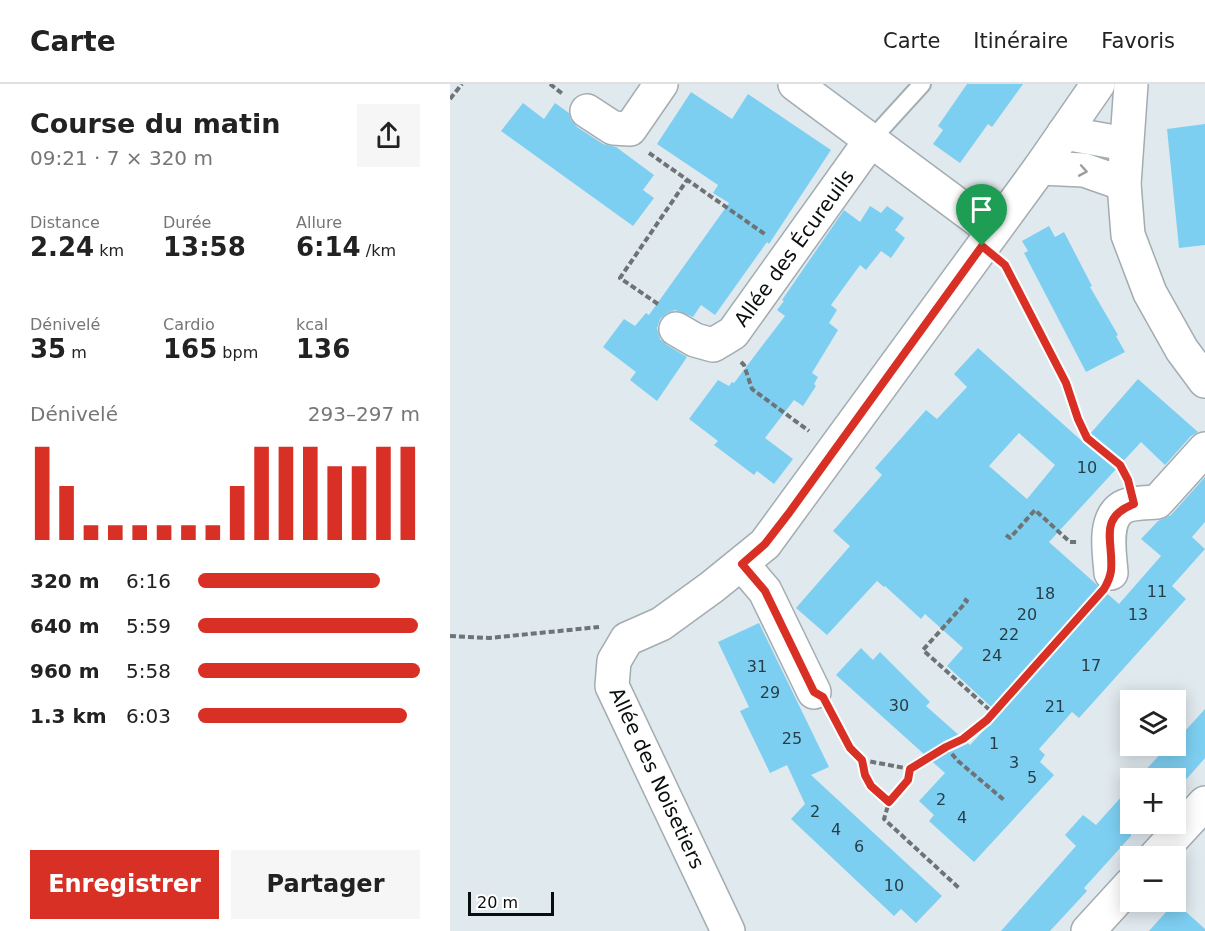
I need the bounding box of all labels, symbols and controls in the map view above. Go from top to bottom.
text: Carte [30,25,116,58]
text: Carte [883,29,940,53]
text: Itinéraire [973,29,1068,53]
text: Favoris [1101,29,1175,53]
button: share [357,104,420,167]
text: Course du matin [30,108,280,139]
text: 09:21 · 7 × 320 m [30,146,213,170]
one-way arrow [1078,164,1088,177]
street label: Allée des Écureuils [729,165,859,331]
pin [956,184,1007,246]
icon: arrive [965,193,998,226]
text: Distance [30,213,100,232]
text: Durée [163,213,211,232]
text: Allure [296,213,342,232]
text: 2.24 [30,232,94,262]
text: 13:58 [163,232,246,262]
text: 6:14 [296,232,361,262]
text: km [94,241,124,260]
text: /km [361,241,396,260]
text: Dénivelé [30,315,100,334]
text: Cardio [163,315,215,334]
text: kcal [296,315,328,334]
text: 35 [30,334,66,364]
text: 165 [163,334,217,364]
text: 136 [296,334,350,364]
text: m [66,343,87,362]
text: bpm [217,343,258,362]
text: Dénivelé [30,402,118,426]
text: 293–297 m [308,402,420,426]
house number: 10 [1077,458,1097,477]
text: 320 m [30,569,100,593]
text: 6:16 [126,569,171,593]
house number: 11 [1147,582,1167,601]
house number: 18 [1035,584,1055,603]
house number: 20 [1017,605,1037,624]
house number: 13 [1128,605,1148,624]
text: 640 m [30,614,100,638]
text: 5:59 [126,614,171,638]
house number: 22 [999,625,1019,644]
house number: 24 [982,646,1002,665]
house number: 17 [1081,656,1101,675]
house number: 31 [747,657,767,676]
text: 960 m [30,659,100,683]
text: 5:58 [126,659,171,683]
street label: Allée des Noisetiers [604,683,710,873]
house number: 29 [760,683,780,702]
map controls [1120,690,1186,912]
button: layers [1120,690,1186,756]
house number: 30 [889,696,909,715]
house number: 21 [1045,697,1065,716]
text: 1.3 km [30,704,107,728]
text: 6:03 [126,704,171,728]
house number: 25 [782,729,802,748]
house number: 1 [989,734,999,753]
house number: 3 [1009,753,1019,772]
house number: 5 [1027,768,1037,787]
button: + [1120,768,1186,834]
house number: 2 [936,790,946,809]
house number: 2 [810,802,820,821]
house number: 4 [957,808,967,827]
house number: 4 [831,820,841,839]
house number: 6 [854,837,864,856]
button: − [1120,846,1186,912]
button: Enregistrer [30,850,219,919]
button: Partager [231,850,420,919]
house number: 10 [884,876,904,895]
scale bar [468,889,554,916]
text: 20 m [477,893,518,912]

